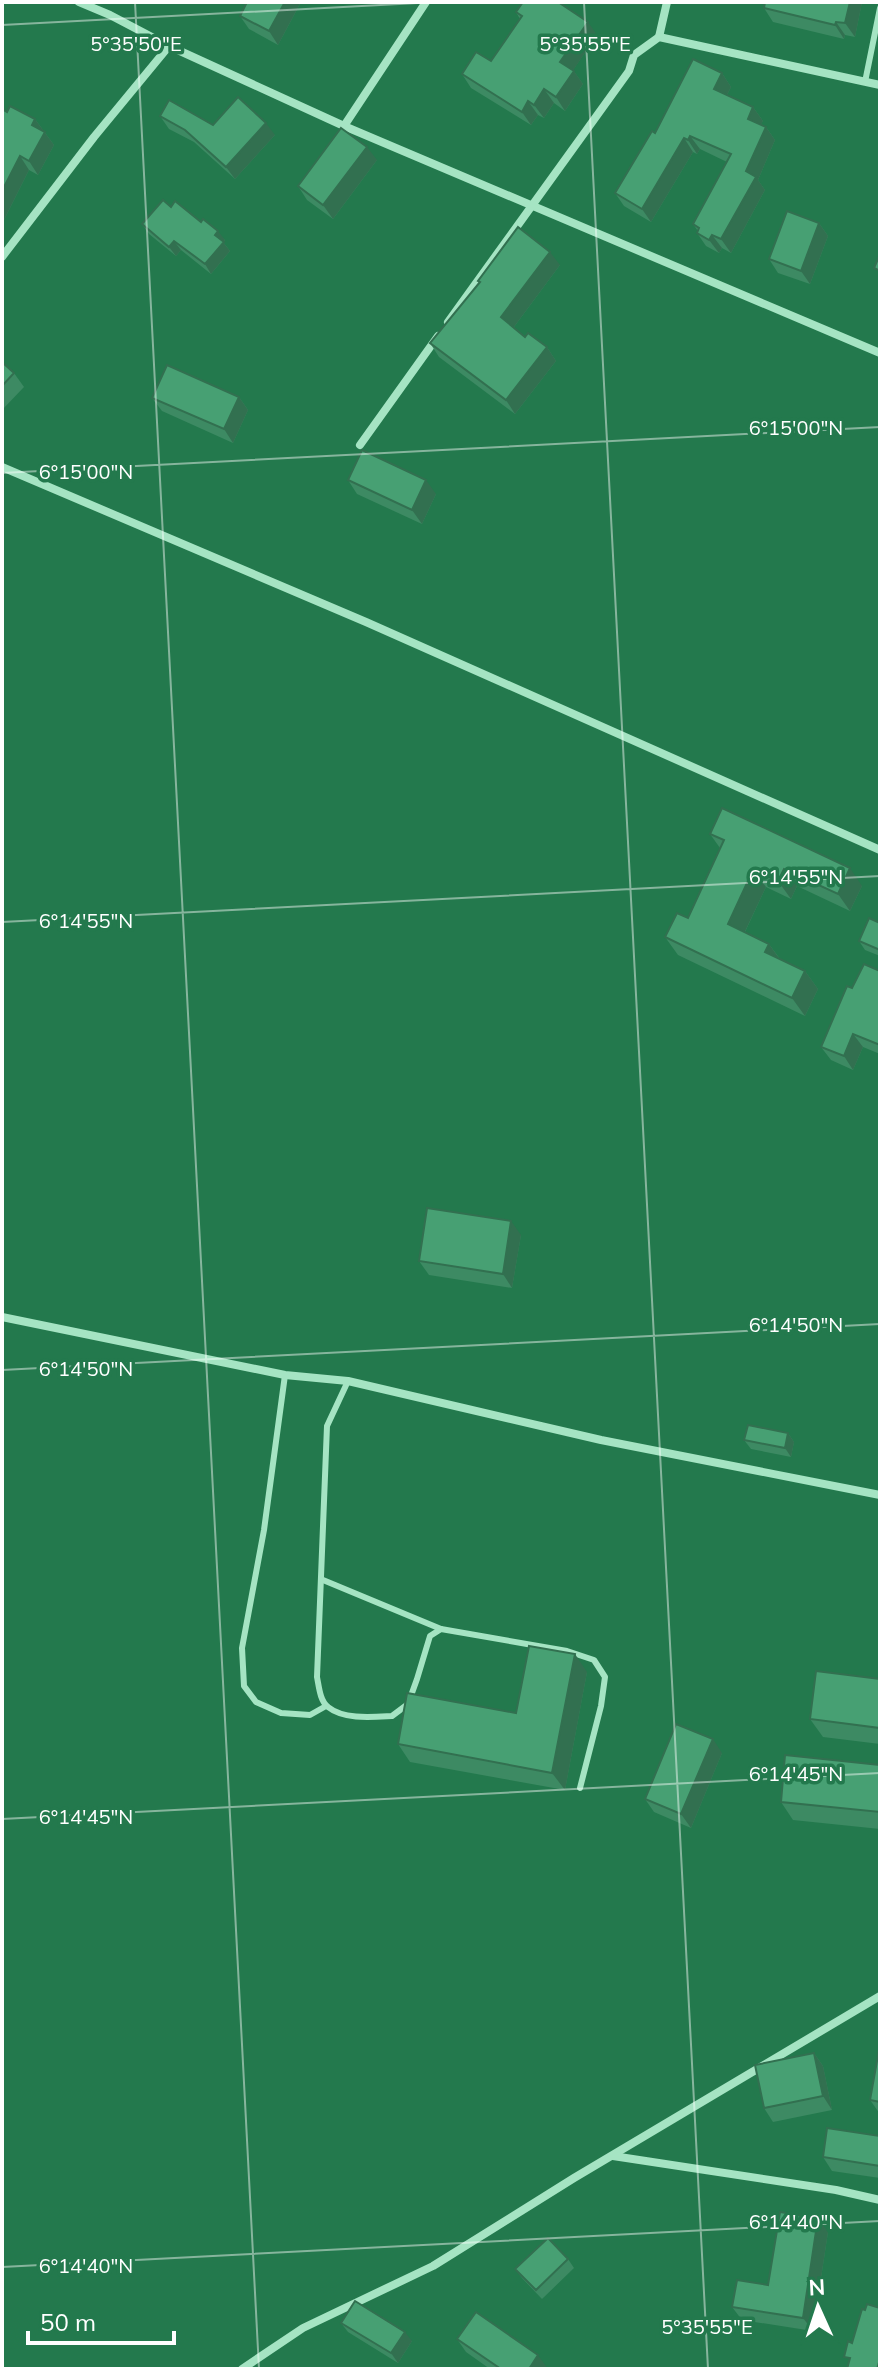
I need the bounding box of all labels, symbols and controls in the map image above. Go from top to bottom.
text: 5°35'50"E [90,31,182,56]
text: 5°35'55"E [539,31,631,56]
text: 6°15'00"N [749,415,843,440]
text: 6°15'00"N [39,459,133,484]
text: 6°14'55"N [749,864,843,889]
text: 6°14'55"N [39,908,133,933]
text: 6°14'50"N [749,1312,843,1337]
text: 6°14'50"N [39,1356,133,1381]
text: 6°14'45"N [749,1761,843,1786]
text: 6°14'45"N [39,1804,133,1829]
text: 6°14'40"N [749,2209,843,2234]
text: 6°14'40"N [39,2253,133,2278]
north arrow [778,2267,858,2347]
text: N [808,2273,826,2301]
scale bar [28,2295,174,2345]
text: 50 m [40,2307,96,2337]
text: 5°35'55"E [661,2314,753,2339]

